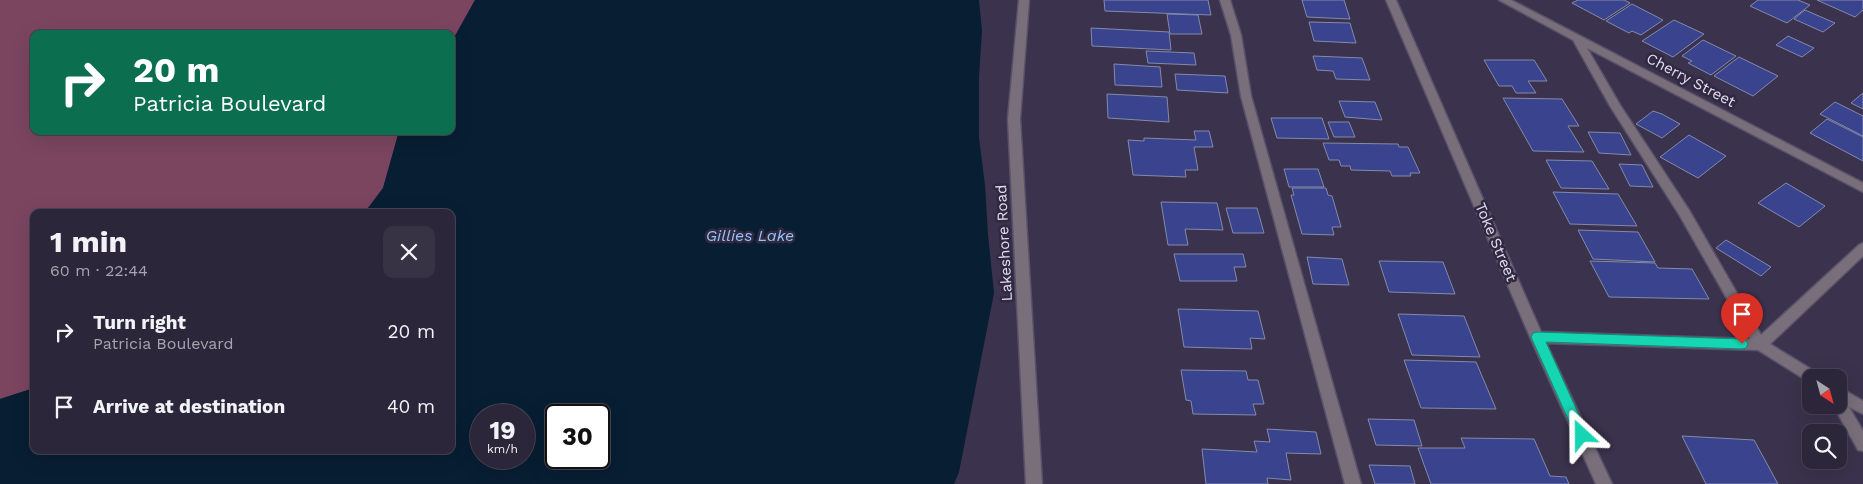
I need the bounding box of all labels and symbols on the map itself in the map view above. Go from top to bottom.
street label: Cherry Street [1643,49,1739,111]
street label: Lakeshore Road [992,184,1016,302]
street label: Toke Street [1471,200,1521,285]
water label: Gillies Lake [706,226,794,245]
pin [1721,293,1763,344]
north arrow [1802,369,1848,414]
speed limit sign: 30 [545,404,610,469]
position arrow [1555,408,1607,460]

